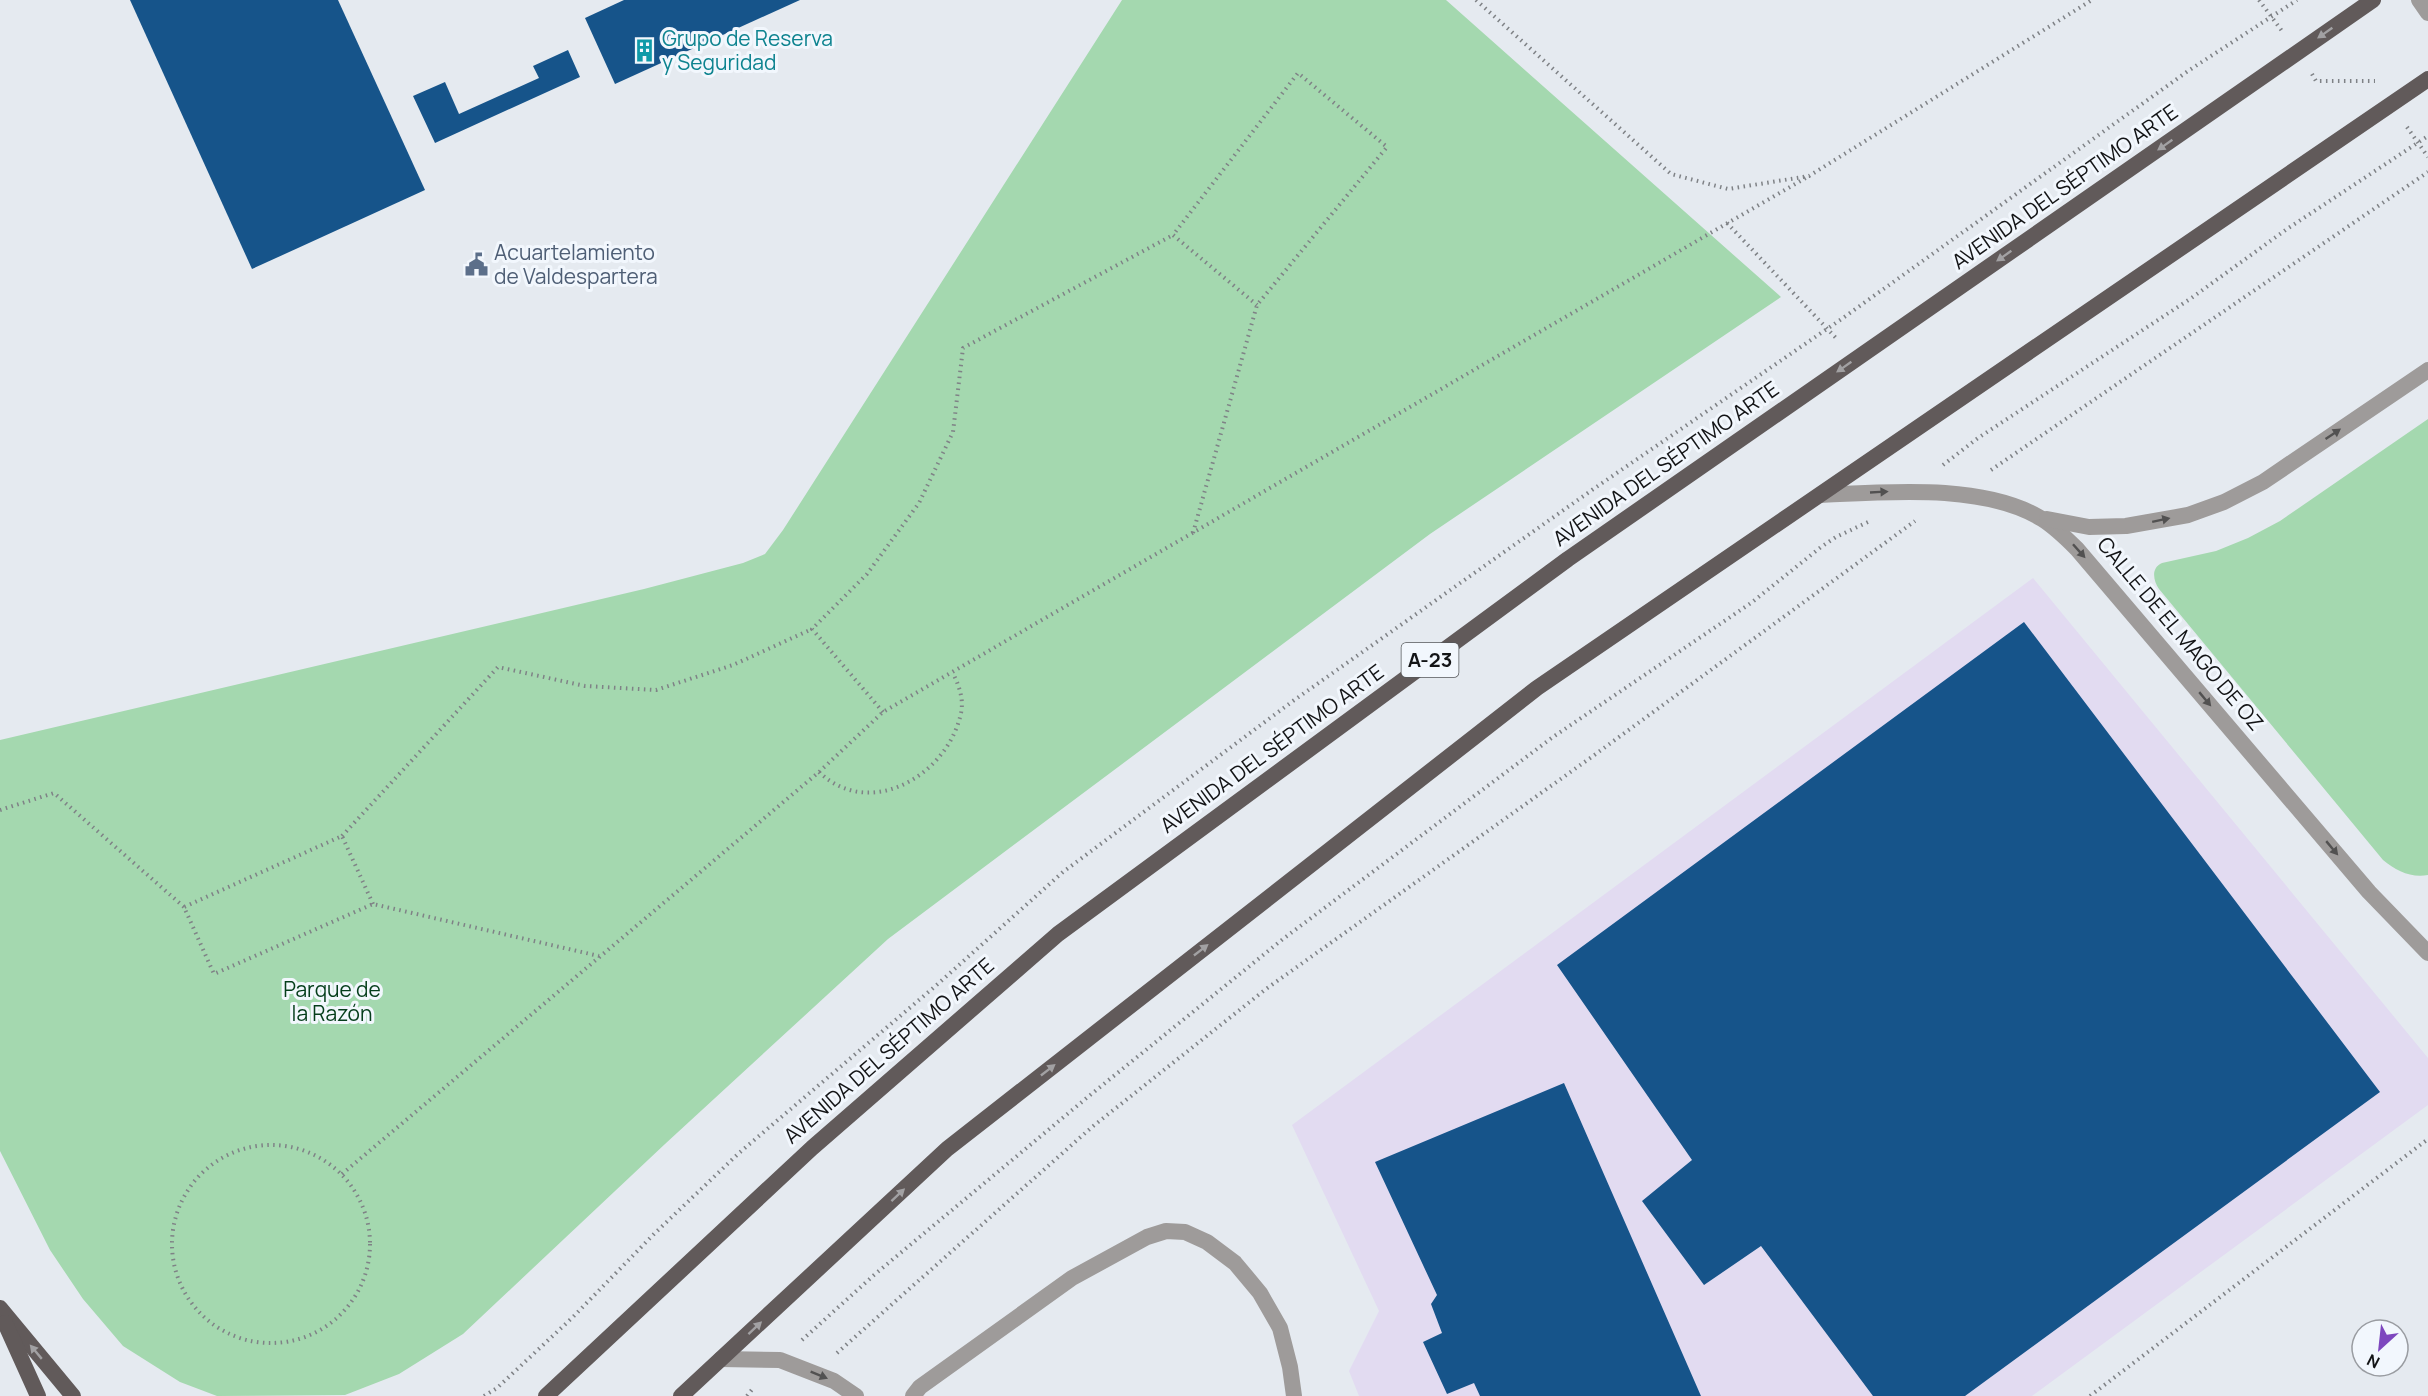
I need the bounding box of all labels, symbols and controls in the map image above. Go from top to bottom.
place label: Grupo de Reserva y Seguridad [662,24,833,76]
one-way arrow [2317,27,2332,39]
building icon: Grupo de Reserva y Seguridad [631,38,657,64]
street label: AVENIDA DEL SÉPTIMO ARTE [1946,97,2183,275]
one-way arrow [2157,139,2173,151]
place label: Acuartelamiento de Valdespartera [494,238,658,290]
one-way arrow [1997,250,2013,262]
public building icon: Acuartelamiento de Valdespartera [463,252,489,278]
one-way arrow [1837,361,1853,373]
street label: AVENIDA DEL SÉPTIMO ARTE [1547,374,1784,552]
one-way arrow [2325,428,2341,440]
one-way arrow [1870,487,1889,496]
one-way arrow [2152,515,2170,525]
street label: CALLE DE EL MAGO DE OZ [2091,531,2270,736]
one-way arrow [2072,543,2086,558]
road number: A-23 [1402,643,1458,677]
street label: AVENIDA DEL SÉPTIMO ARTE [1154,658,1389,839]
one-way arrow [2199,691,2212,707]
one-way arrow [2325,840,2338,856]
one-way arrow [1193,944,1209,957]
street label: AVENIDA DEL SÉPTIMO ARTE [777,951,999,1149]
park label: Parque de la Razón [283,975,381,1027]
one-way arrow [1040,1065,1055,1077]
one-way arrow [890,1188,905,1202]
north arrow [2350,1318,2410,1378]
one-way arrow [747,1321,761,1335]
one-way arrow [31,1345,43,1360]
text: N [2363,1349,2383,1374]
one-way arrow [810,1371,828,1380]

